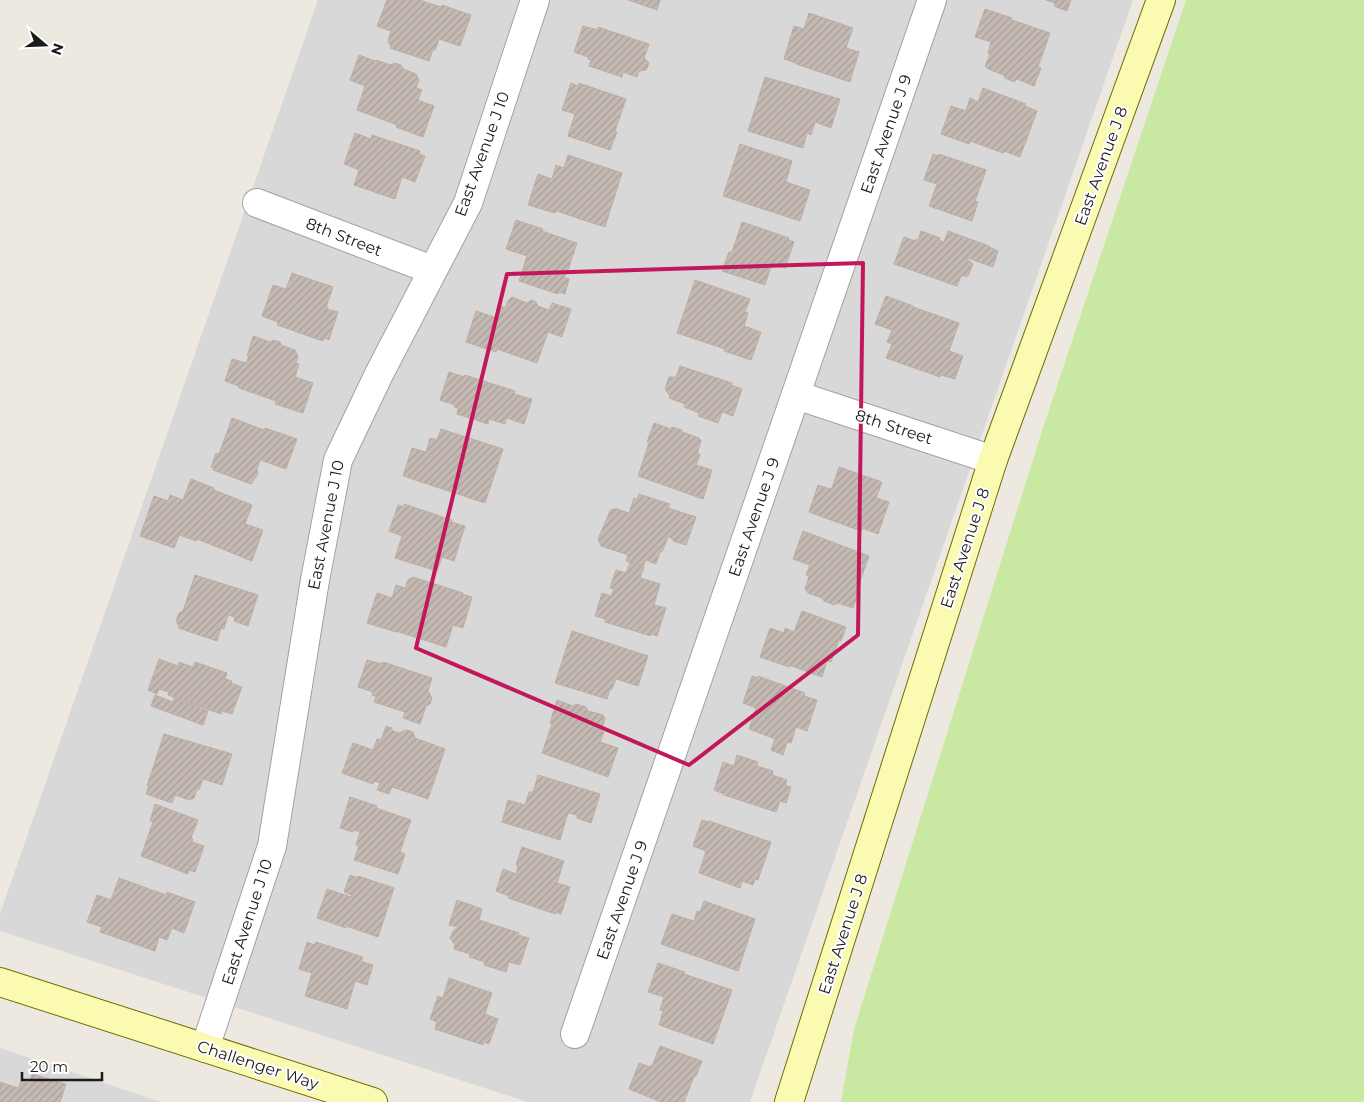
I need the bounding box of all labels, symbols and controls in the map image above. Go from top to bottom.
north arrow [20,20,70,70]
text: N [47,41,68,58]
street label: East Avenue J 9 [857,72,915,196]
street label: East Avenue J 10 [451,89,513,219]
street label: East Avenue J 8 [1071,104,1131,228]
street label: 8th Street [303,214,385,260]
street label: 8th Street [853,406,935,449]
street label: East Avenue J 9 [725,455,783,579]
street label: East Avenue J 10 [304,459,348,591]
street label: East Avenue J 8 [937,485,993,611]
street label: East Avenue J 9 [593,838,651,962]
street label: East Avenue J 10 [218,856,276,988]
street label: East Avenue J 8 [815,871,871,997]
street label: Challenger Way [195,1036,321,1094]
scale bar [22,1050,102,1082]
text: 20 m [30,1057,68,1076]

